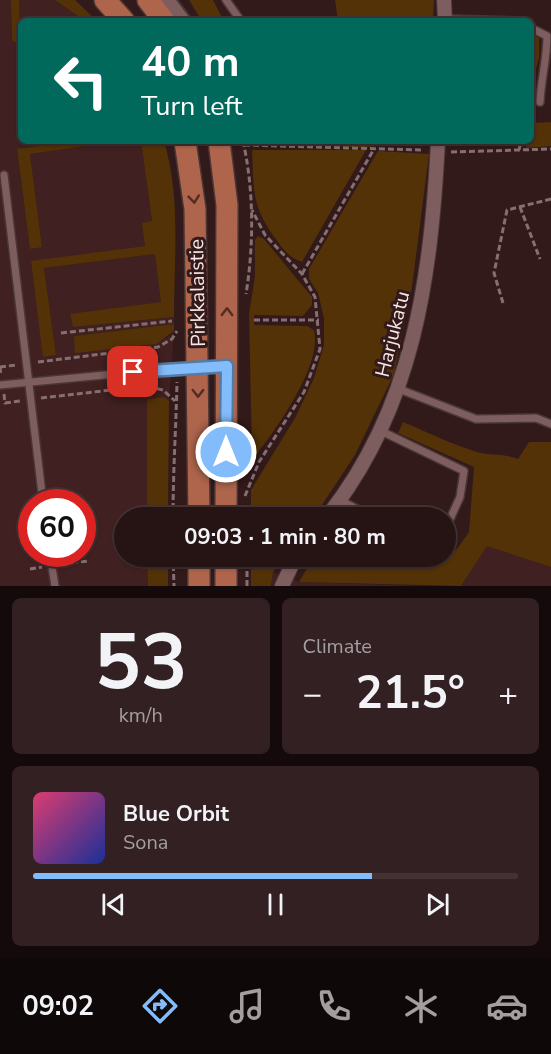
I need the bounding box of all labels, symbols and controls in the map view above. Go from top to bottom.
text: 40 m [141,34,240,91]
icon: left [42,42,120,120]
text: Turn left [141,88,242,125]
one-way arrow [188,194,200,203]
street label: Pirkkalaistie [183,239,212,347]
street label: Harjukatu [369,288,416,380]
one-way arrow [221,308,233,317]
pin [107,346,158,397]
icon: arrive [116,355,149,388]
one-way arrow [192,389,204,398]
position arrow [194,420,258,484]
speed limit sign: 60 [18,489,96,567]
text: 09:03 · 1 min · 80 m [184,522,386,552]
text: 53 [94,609,188,716]
text: Climate [303,633,372,660]
text: 21.5° [356,663,465,724]
text: − [303,672,322,717]
text: + [498,672,518,717]
text: km/h [119,702,163,729]
text: Blue Orbit [123,799,229,829]
text: Sona [123,829,168,856]
icon: previous [97,888,130,921]
icon: pause [259,888,292,921]
icon: next [421,888,454,921]
icon: directions [139,985,181,1027]
icon: music [226,985,268,1027]
icon: phone [313,985,355,1027]
icon: climate [400,985,442,1027]
icon: car [486,985,528,1027]
text: 09:02 [22,988,94,1025]

